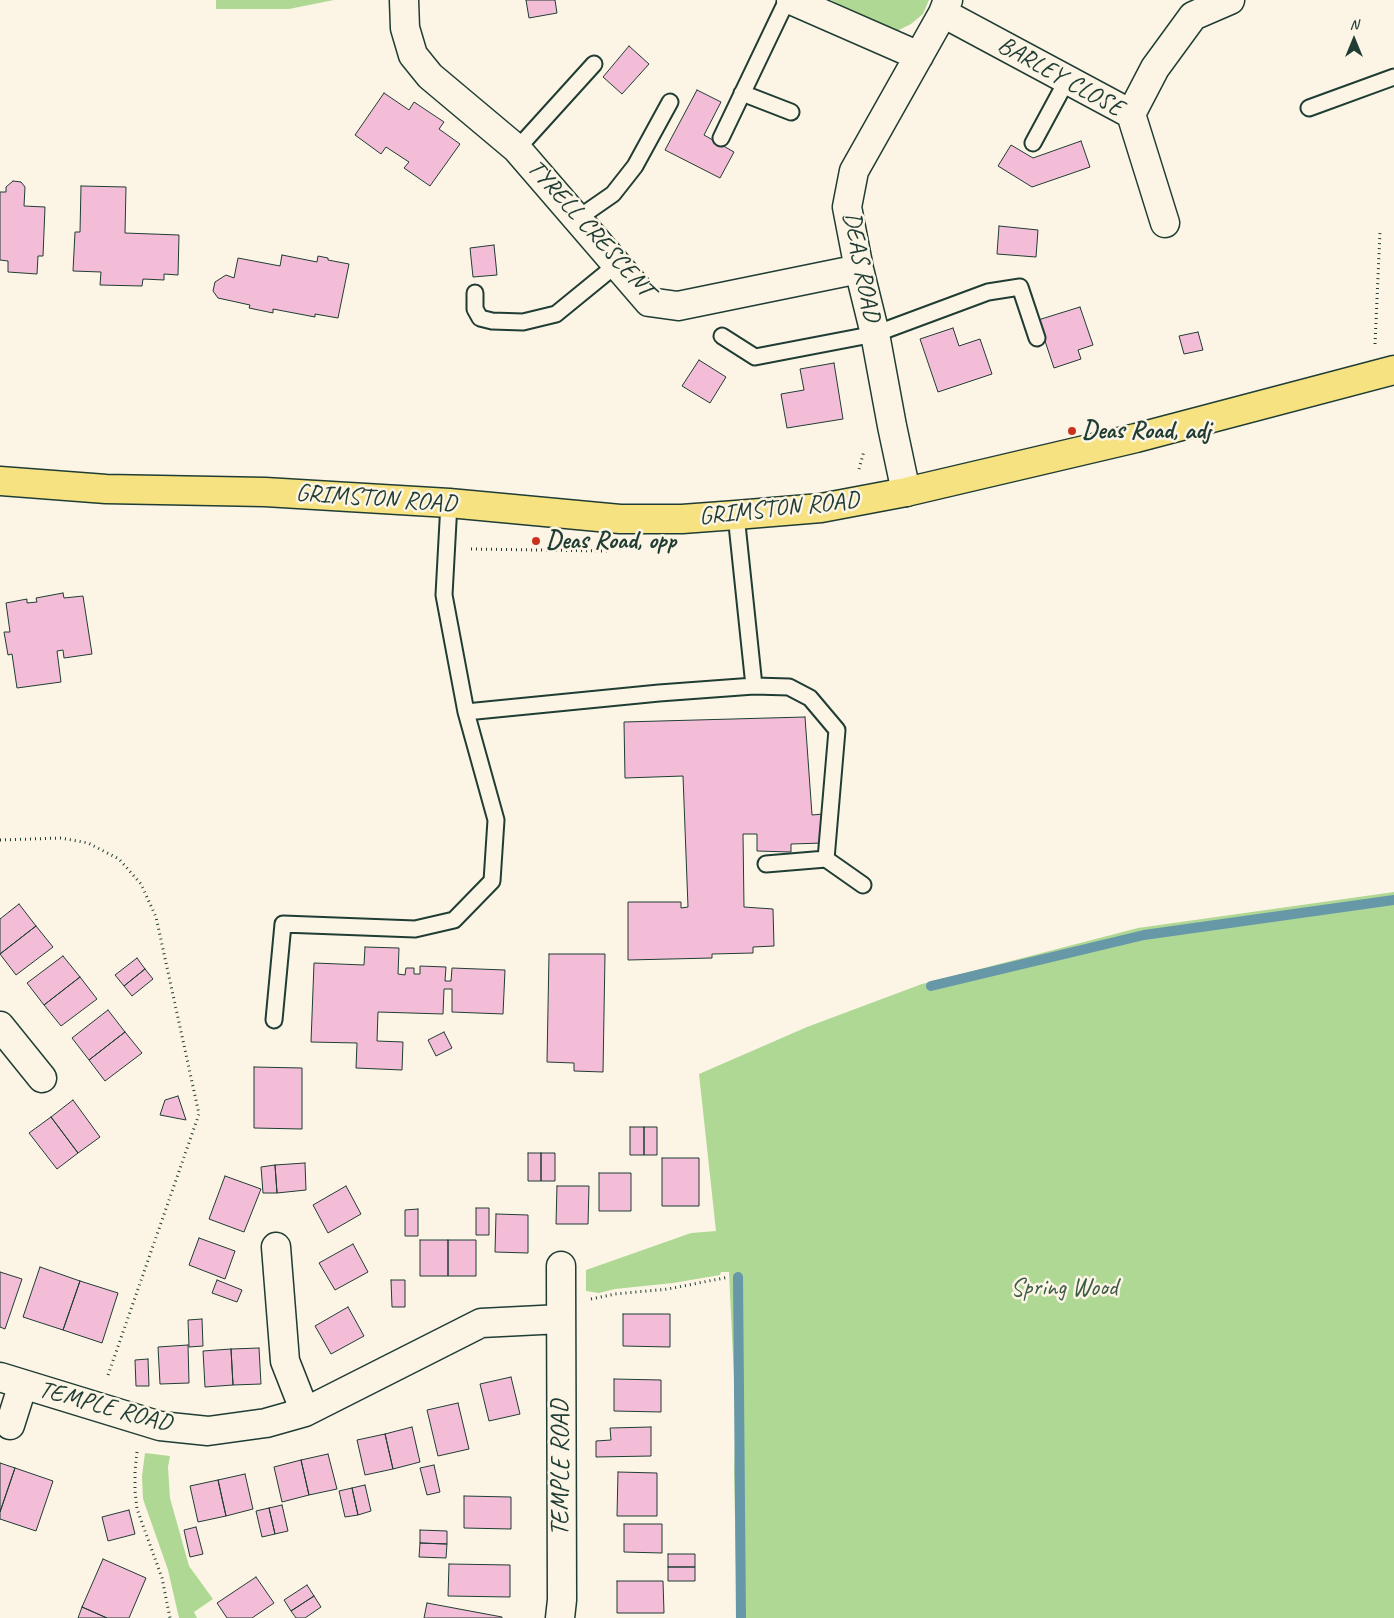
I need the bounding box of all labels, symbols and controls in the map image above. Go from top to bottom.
north arrow [1329,15,1379,65]
text: N [1350,16,1358,33]
street label: BARLEY CLOSE [992,30,1128,124]
street label: TYRELL CRESCENT [520,154,660,304]
street label: DEAS ROAD [836,210,886,324]
place label: Deas Road, adj [1082,416,1211,446]
marker: Deas Road, adj [1066,425,1078,437]
street label: GRIMSTON ROAD [295,478,457,520]
street label: GRIMSTON ROAD [697,486,861,532]
place label: Deas Road, opp [546,526,676,556]
marker: Deas Road, opp [530,535,542,547]
park label: Spring Wood [1011,1273,1117,1303]
street label: TEMPLE ROAD [35,1375,175,1439]
street label: TEMPLE ROAD [546,1400,576,1536]

